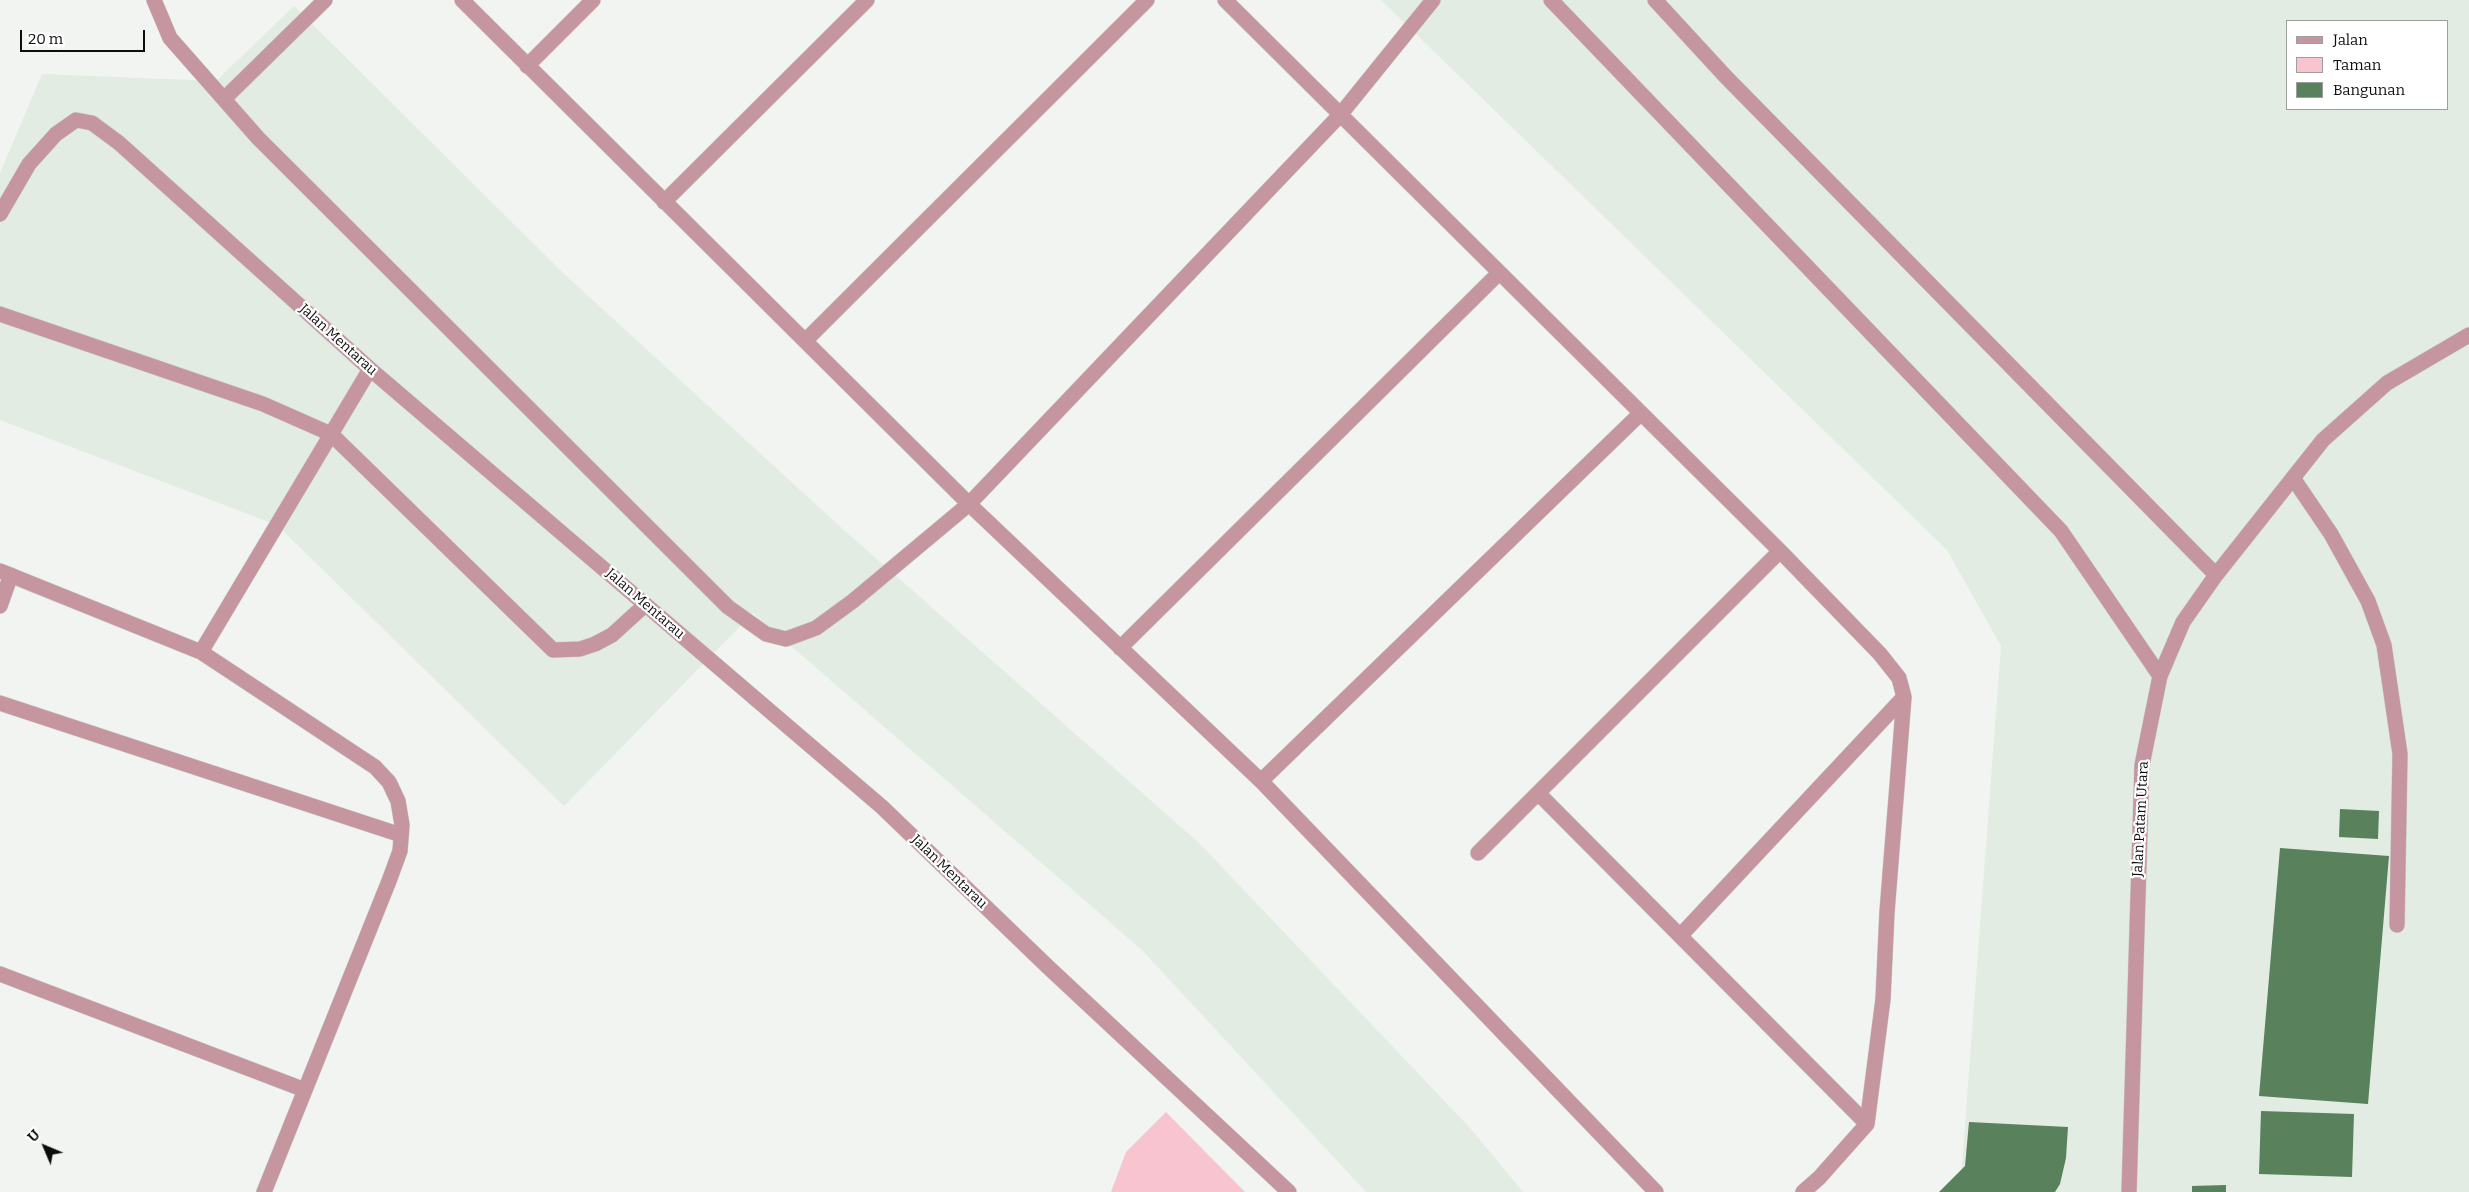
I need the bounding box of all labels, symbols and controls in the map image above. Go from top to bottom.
scale bar [22,20,148,52]
legend [2286,20,2449,110]
text: 20 m [28,30,63,48]
text: Jalan [2333,31,2368,49]
text: Taman [2333,56,2381,74]
text: Bangunan [2333,81,2405,99]
street label: Jalan Mentarau [296,301,380,379]
street label: Jalan Mentarau [602,565,688,643]
street label: Jalan Patam Utara [2130,761,2152,877]
street label: Jalan Mentarau [908,832,990,912]
north arrow [20,1122,70,1172]
text: U [24,1126,44,1146]

